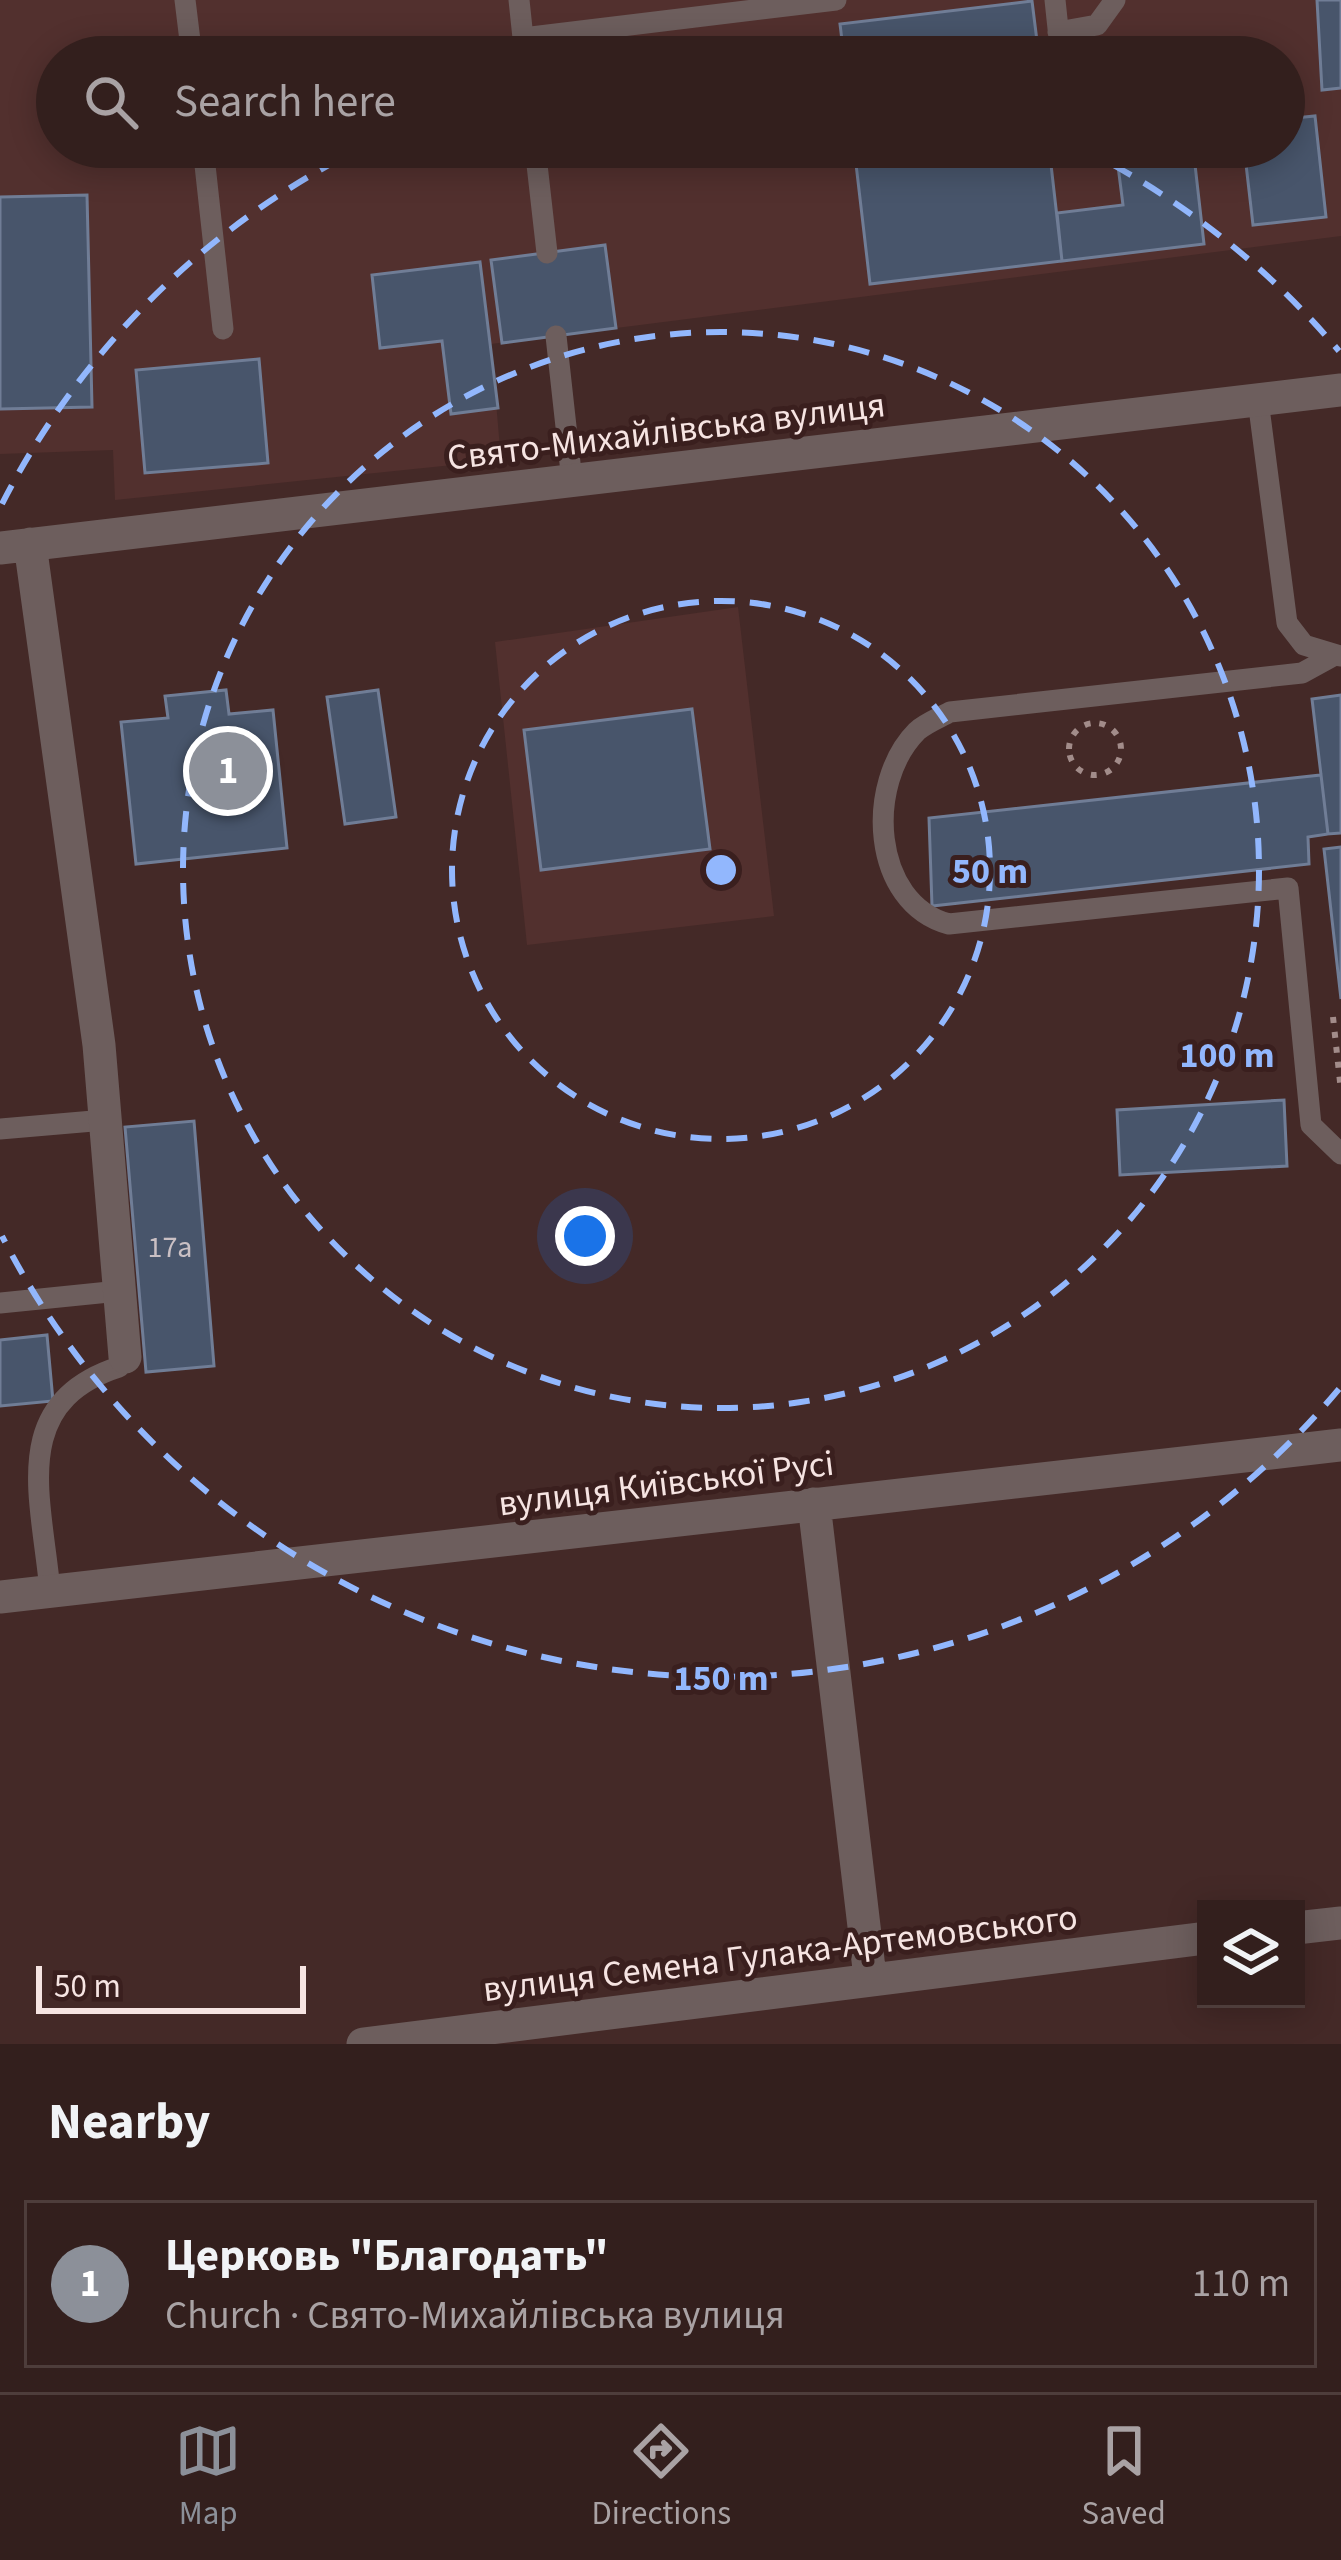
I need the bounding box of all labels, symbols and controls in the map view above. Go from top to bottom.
search box [36,36,1305,168]
icon: search [78,69,144,135]
text: Search here [174,70,396,134]
street label: Свято-Михайлівська вулиця [444,379,888,484]
pin: 1 [189,726,267,816]
text: 50 m [952,846,1028,897]
centre of rings [700,849,742,891]
text: 100 m [1179,1030,1275,1081]
your location [555,1206,615,1266]
house number: 17а [148,1226,192,1269]
street label: вулиця Київської Русі [496,1438,837,1529]
text: 150 m [673,1653,769,1704]
street label: вулиця Семена Гулака-Артемовського [480,1892,1080,2015]
map controls [1197,1900,1305,2008]
button: layers [1197,1900,1305,2008]
scale bar [36,1960,306,2013]
text: 50 m [54,1963,121,2010]
text: Nearby [48,2086,210,2158]
text: Церковь "Благодать" [165,2224,608,2288]
text: 1 [80,2256,100,2312]
text: 110 m [1192,2256,1290,2312]
text: Church · Свято-Михайлівська вулиця [165,2288,785,2344]
tab: Map [175,2418,241,2537]
tab: Directions [592,2418,731,2537]
tab: Saved [1082,2418,1166,2537]

